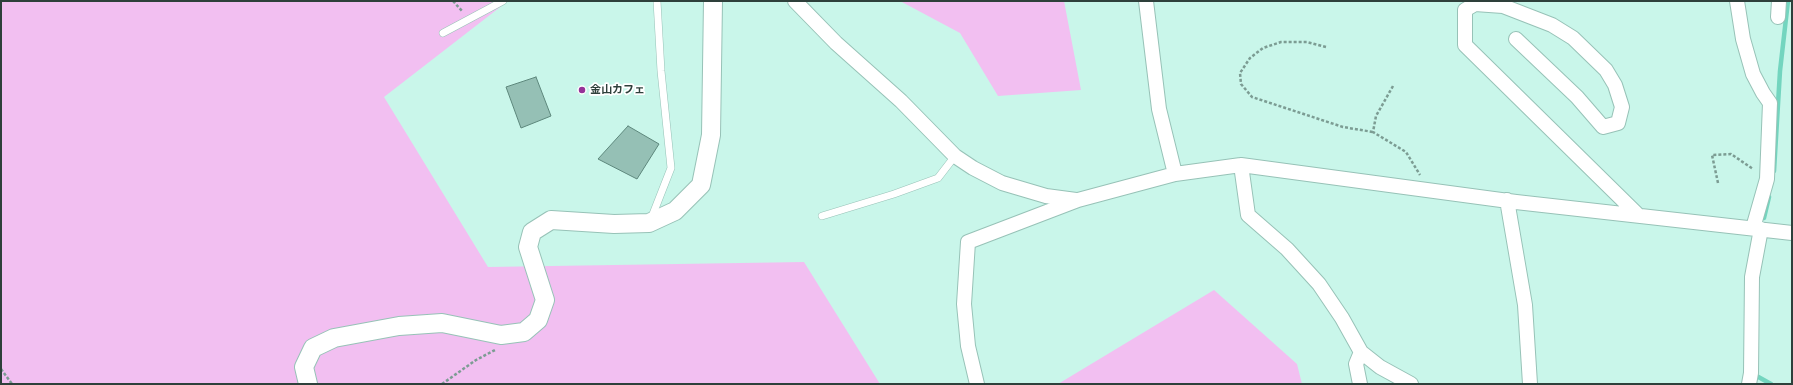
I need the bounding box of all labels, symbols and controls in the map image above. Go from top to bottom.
place label: 金山カフェ [590,83,645,97]
marker: 金山カフェ [577,85,587,95]

